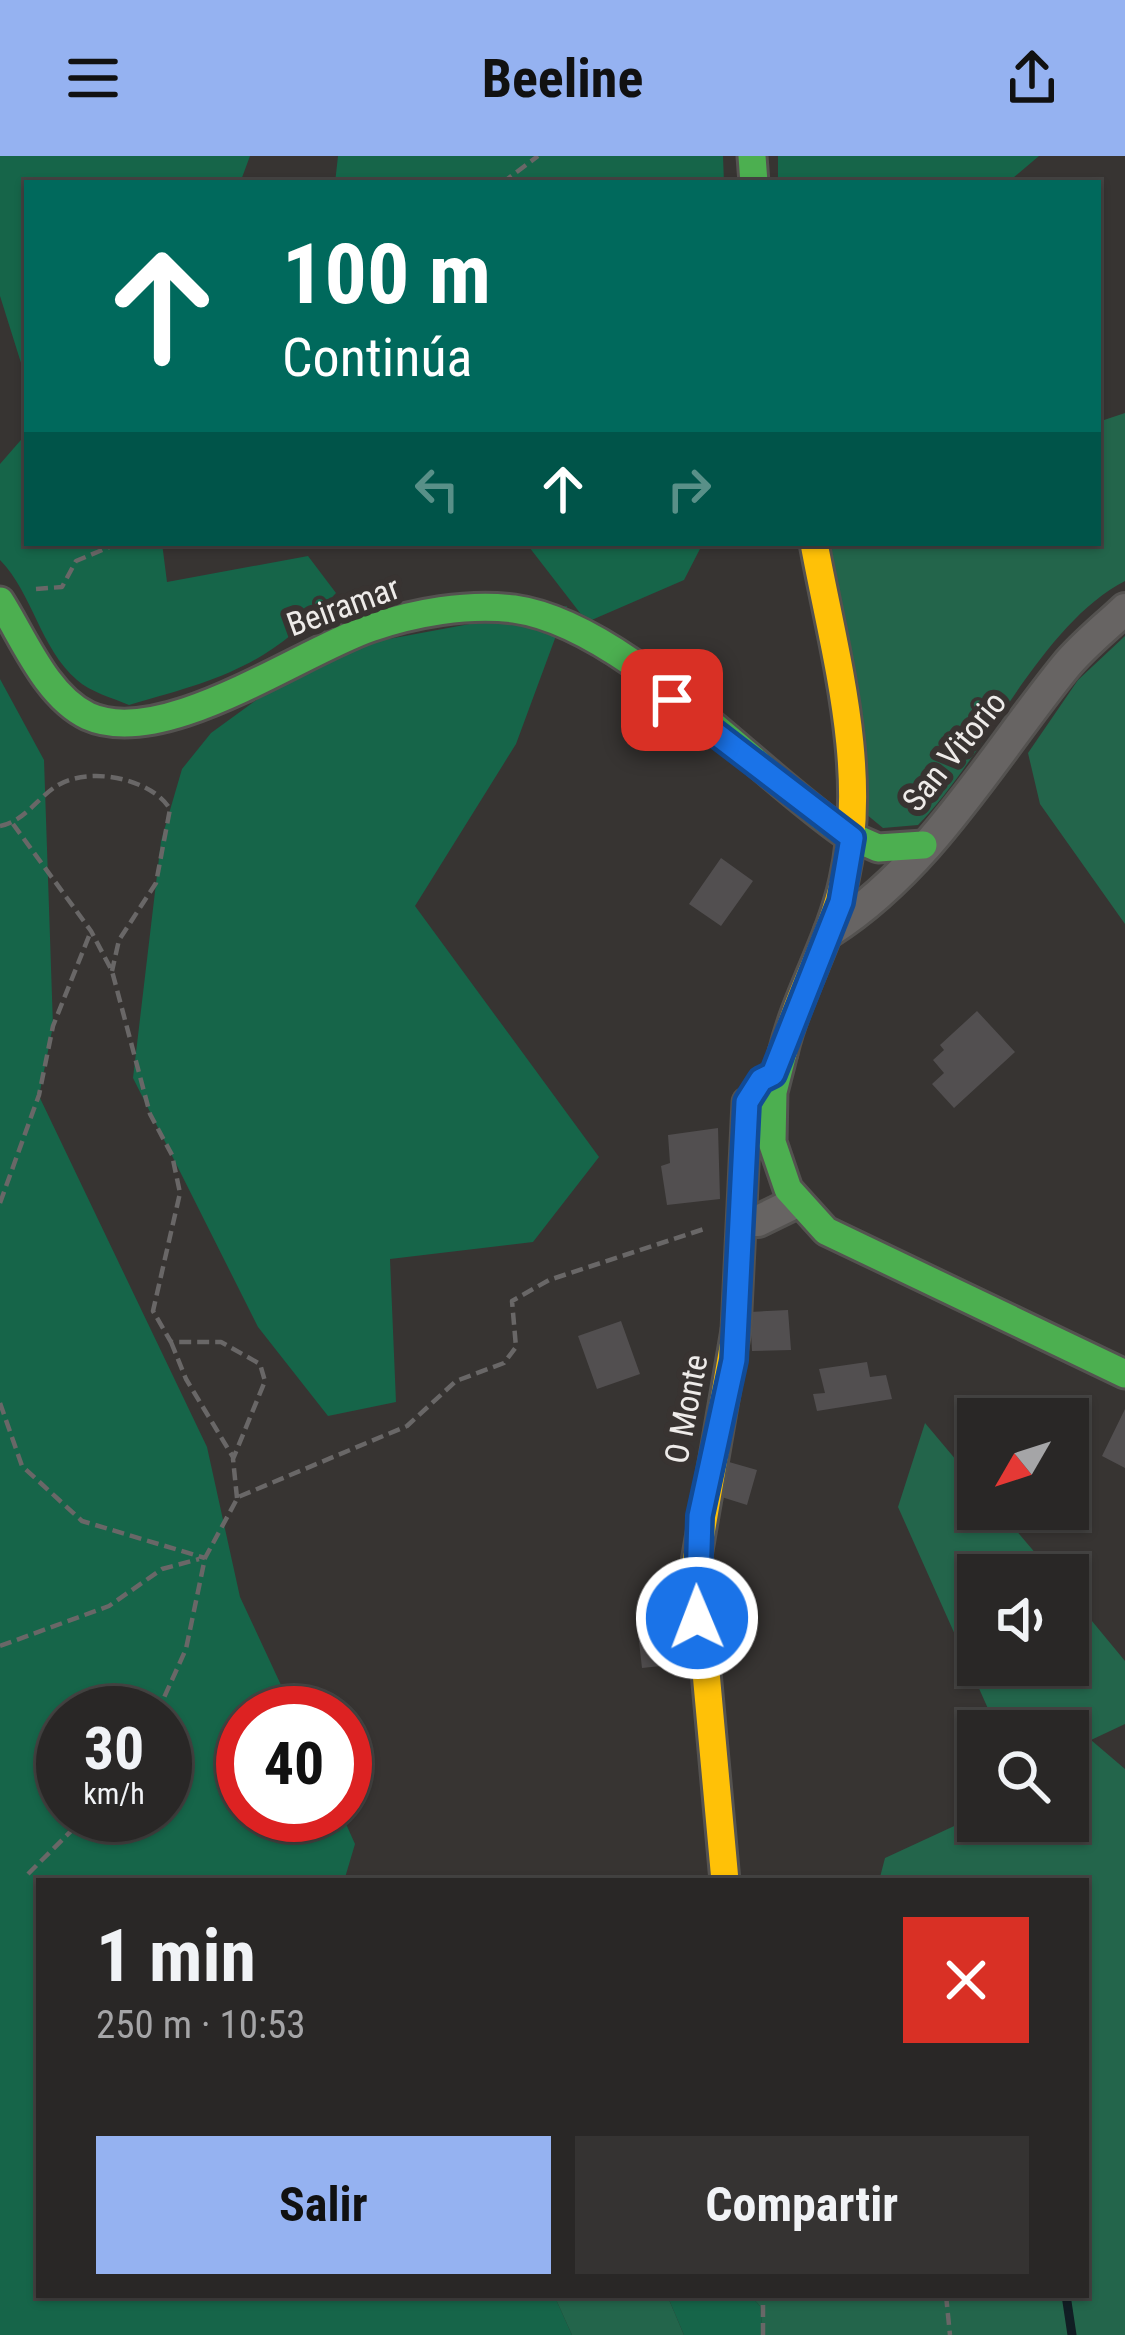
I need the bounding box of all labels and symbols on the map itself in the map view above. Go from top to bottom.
street label: Beiramar [281,568,405,644]
pin [621,649,723,751]
street label: San Vitorio [894,683,1014,819]
street label: O Monte [656,1351,716,1467]
north arrow [957,1398,1089,1530]
position arrow [634,1555,760,1681]
speed limit sign: 40 [216,1686,372,1842]

